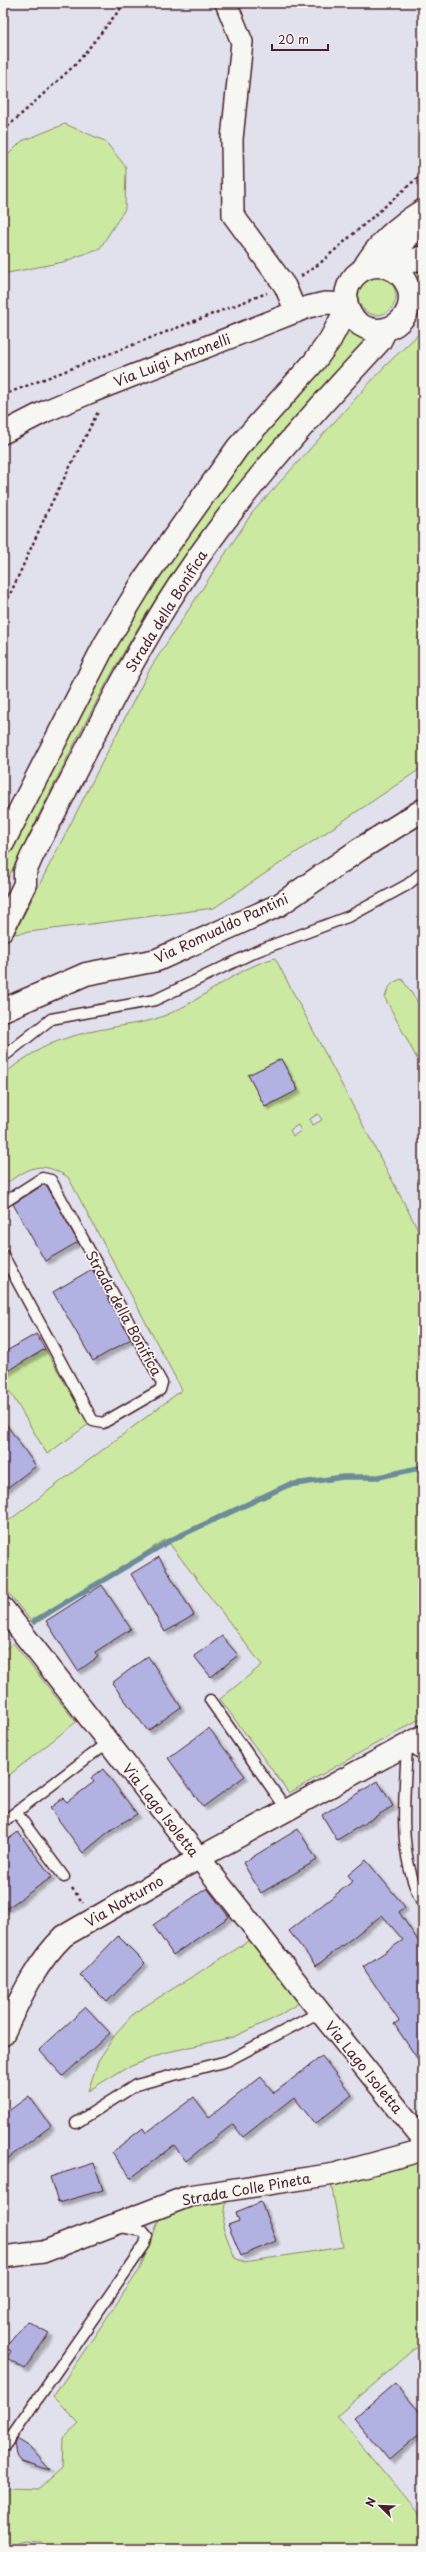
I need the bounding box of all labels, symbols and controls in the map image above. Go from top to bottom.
scale bar [272,26,328,52]
text: 20 m [278,30,309,48]
street label: Via Luigi Antonelli [111,328,233,392]
street label: Strada della Bonifica [120,546,212,676]
street label: Via Romualdo Pantini [151,888,291,968]
street label: Strada della Bonifica [81,1246,167,1380]
street label: Via Lago Isoletta [118,1759,204,1862]
street label: Via Notturno [81,1870,168,1932]
street label: Via Lago Isoletta [320,2016,408,2118]
street label: Strada Colle Pineta [180,2167,312,2211]
north arrow [360,2486,400,2526]
text: N [361,2494,380,2509]

